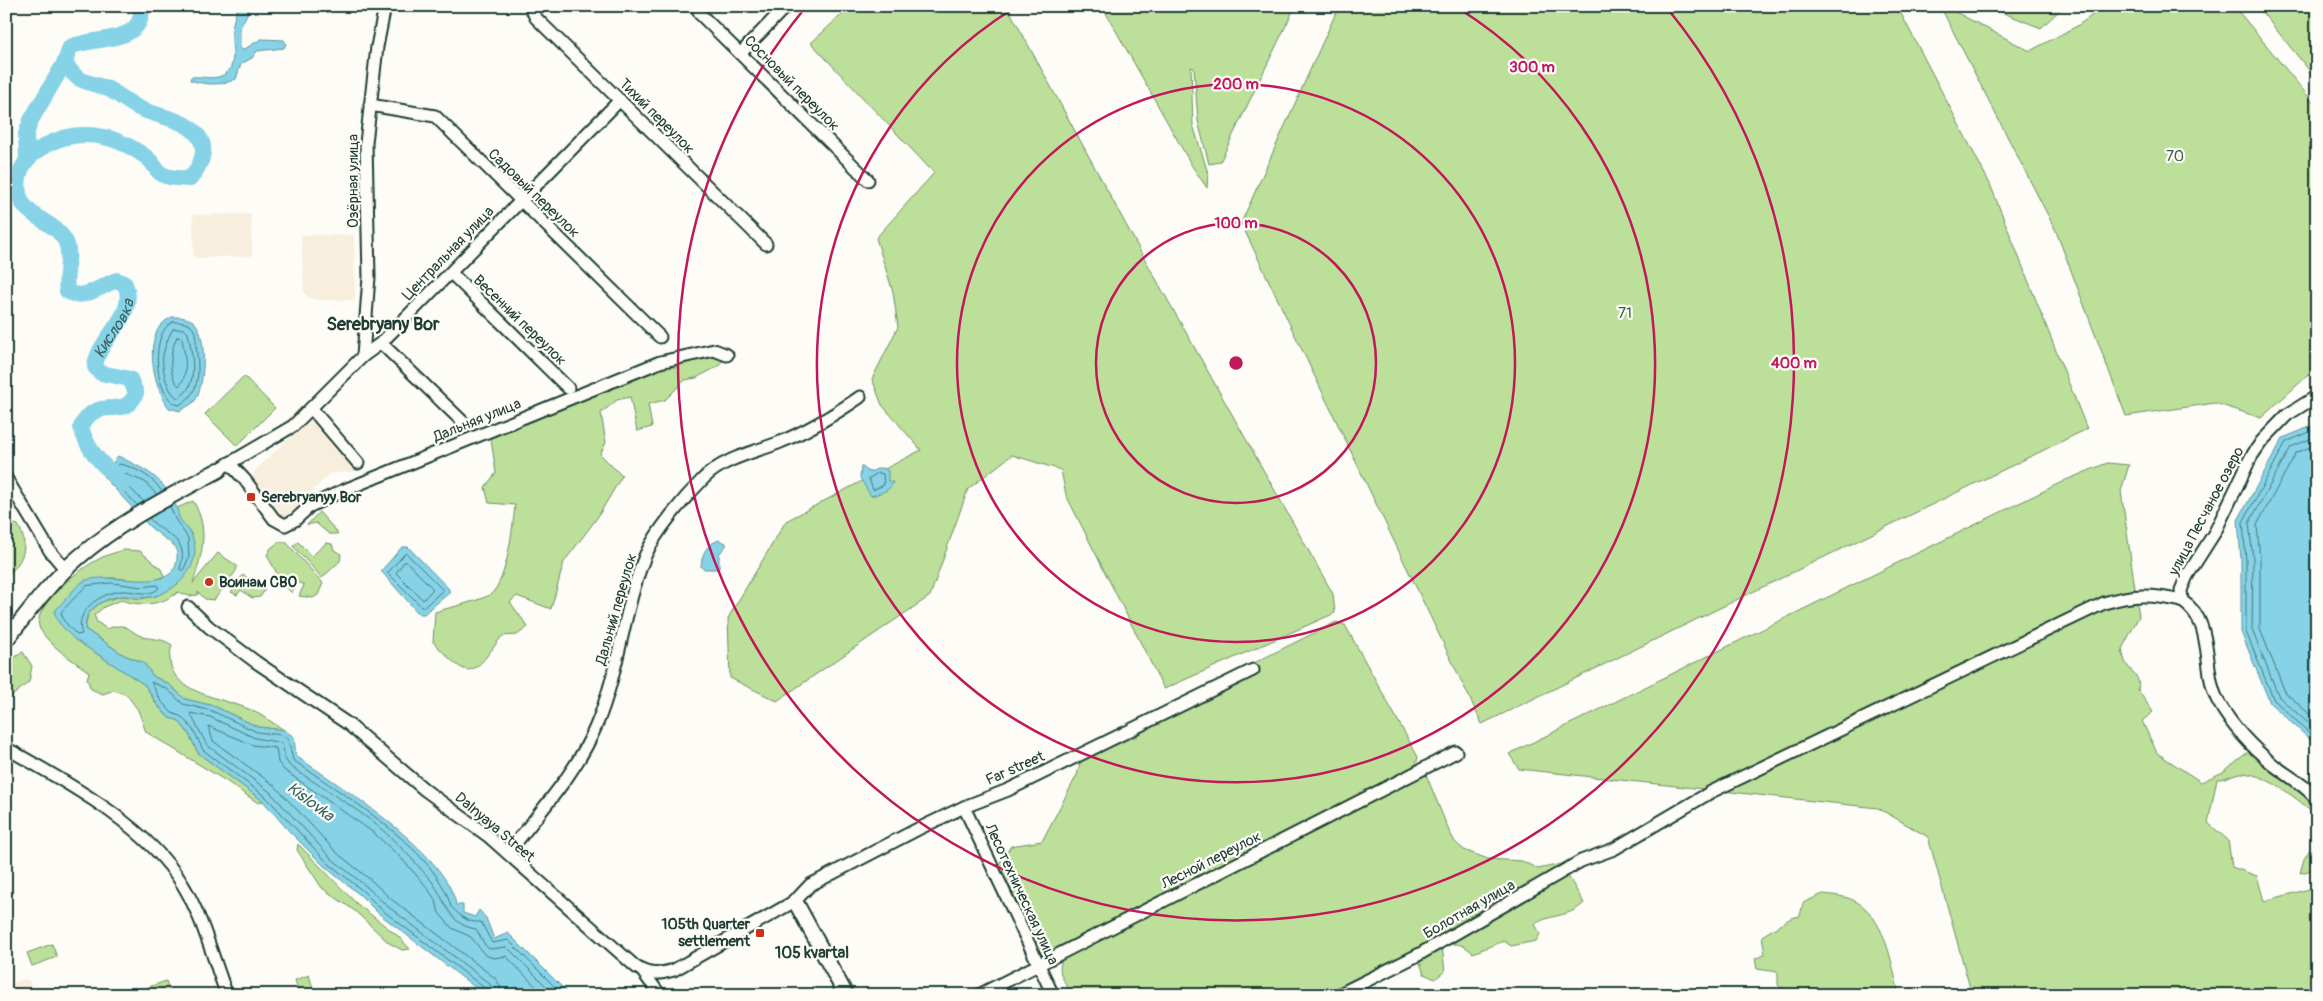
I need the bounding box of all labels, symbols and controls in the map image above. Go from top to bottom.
street label: Сосновый переулок [740,32,844,135]
text: 300 m [1509,58,1555,77]
street label: Тихий переулок [615,75,699,158]
text: 200 m [1213,75,1259,94]
street label: Озёрная улица [344,134,363,228]
street label: Садовый переулок [484,145,584,242]
park label: 70 [2166,147,2184,166]
street label: Центральная улица [398,202,498,305]
text: 100 m [1215,214,1257,233]
street label: Весенний переулок [469,271,571,370]
water label: Кисловка [89,296,139,361]
park label: 71 [1618,304,1632,323]
district label: Serebryany Bor [327,313,440,336]
centre of rings [1227,354,1245,372]
text: 400 m [1771,354,1817,373]
street label: Дальняя улица [430,394,524,447]
street label: улица Песчаное озеро [2164,444,2248,580]
place label: Serebryanyy Bor [261,488,362,507]
marker: Serebryanyy Bor [245,491,257,503]
street label: Дальний переулок [591,551,642,668]
place label: Воинам СВО [219,573,298,592]
marker: Воинам СВО [203,576,215,588]
street label: Far street [983,747,1048,790]
water label: Kislovka [283,778,339,827]
street label: Dalnyaya Street [451,788,539,867]
street label: Лесотехническая улица [980,820,1063,968]
street label: Лесной переулок [1157,827,1265,894]
street label: Болотная улица [1420,876,1518,943]
place label: 105th Quarter settlement [662,915,751,951]
marker: 105th Quarter settlement [754,927,766,939]
district label: 105 kvartal [775,943,849,963]

